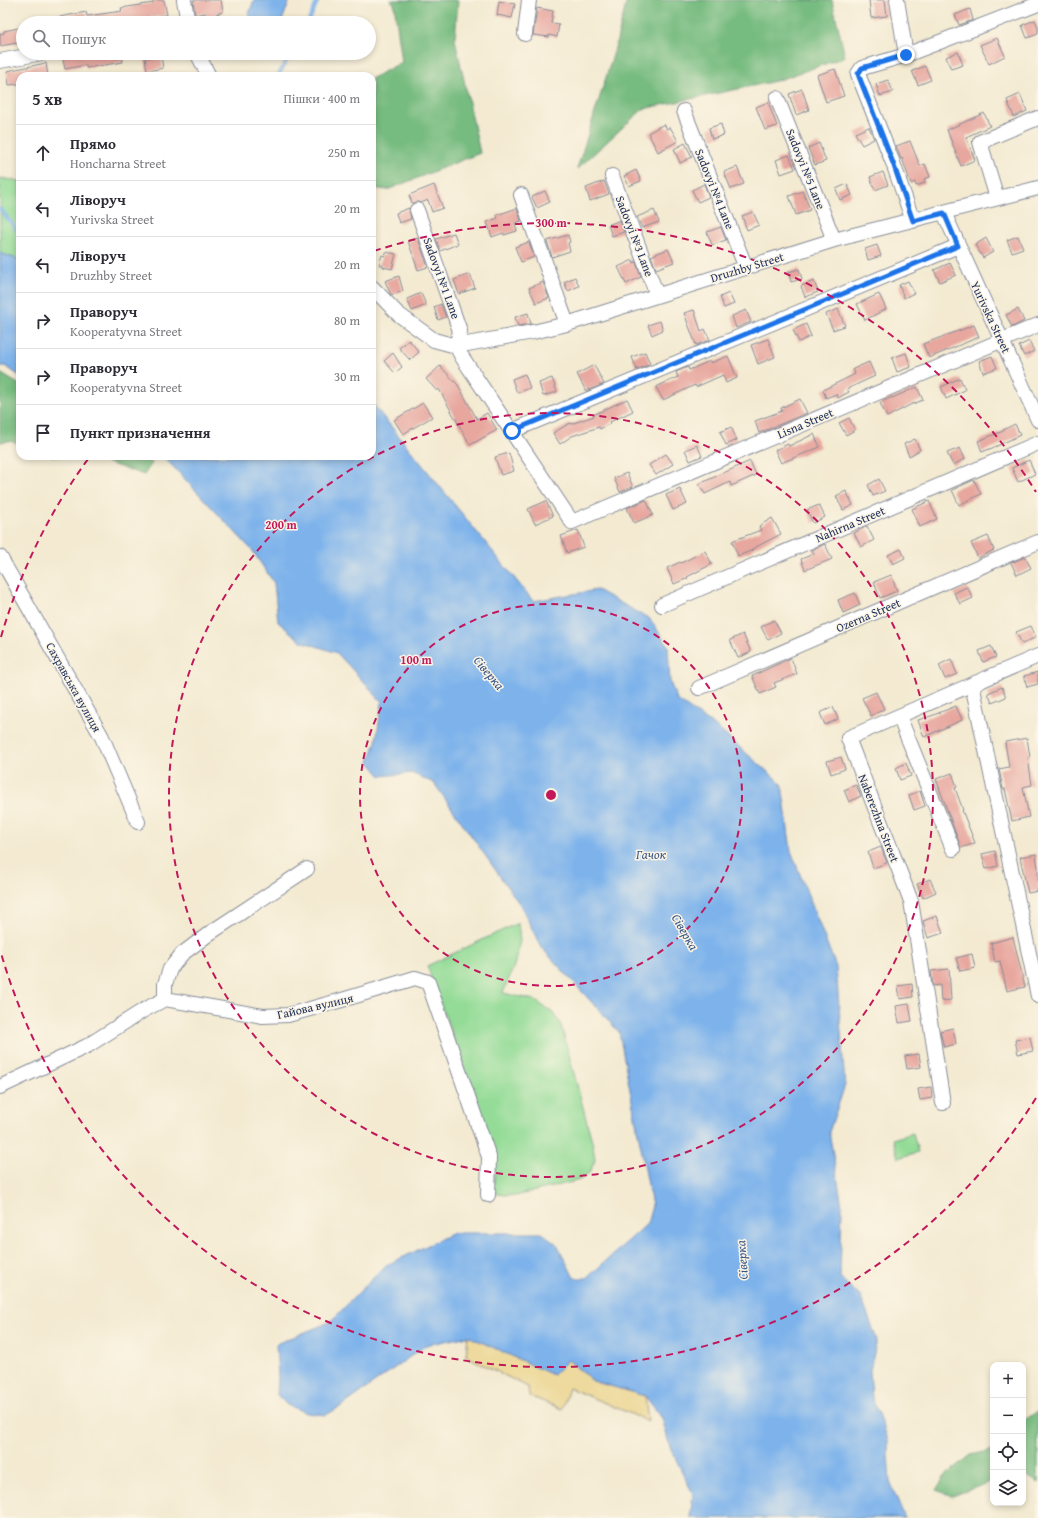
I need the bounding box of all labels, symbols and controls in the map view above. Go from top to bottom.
search box [16,16,376,60]
icon: search [30,27,52,49]
text: Пошук [62,28,106,49]
route end [897,46,915,64]
text: 5 хв [32,86,62,111]
text: Пішки · 400 m [283,89,360,108]
street label: Sadovyi №5 Lane [782,126,830,212]
text: Прямо [70,133,116,154]
icon: ahead [32,142,54,164]
text: 250 m [328,143,360,162]
street label: Sadovyi №4 Lane [691,146,739,232]
text: Honcharna Street [70,154,166,173]
text: Ліворуч [70,189,126,210]
street label: Sadovyi №3 Lane [612,193,658,279]
icon: left [32,198,54,220]
text: 20 m [334,199,360,218]
text: Yurivska Street [70,210,154,229]
text: 300 m [535,214,568,231]
street label: Sadovyi №1 Lane [419,235,465,321]
text: Ліворуч [70,245,126,266]
street label: Druzhby Street [708,248,787,286]
icon: left [32,254,54,276]
text: 20 m [334,255,360,274]
text: Druzhby Street [70,266,152,285]
street label: Yurivska Street [967,278,1015,356]
text: Праворуч [70,301,137,322]
icon: right [32,310,54,332]
text: 80 m [334,311,360,330]
text: Kooperatyvna Street [70,322,182,341]
text: Праворуч [70,357,137,378]
icon: right [32,366,54,388]
text: 30 m [334,367,360,386]
text: Kooperatyvna Street [70,378,182,397]
street label: Lisna Street [774,403,836,442]
icon: arrive [32,422,54,444]
text: Пункт призначення [70,422,211,443]
route start [503,422,521,440]
street label: Nahirna Street [813,501,888,546]
text: 200 m [265,516,298,533]
street label: Ozerna Street [833,593,904,636]
street label: Сахравська вулиця [42,639,106,735]
text: 100 m [400,651,433,668]
water label: Сіверка [469,652,509,694]
street label: Naberezhna Street [854,771,904,865]
centre of rings [544,788,558,802]
water label: Гачок [635,845,667,864]
water label: Сіверка [667,910,703,954]
street label: Гайова вулиця [275,989,355,1023]
water label: Сіверка [731,1240,753,1280]
map controls [990,1362,1026,1506]
button: + [990,1362,1026,1398]
button: − [990,1398,1026,1434]
button: locate [990,1434,1026,1470]
button: layers [990,1470,1026,1506]

